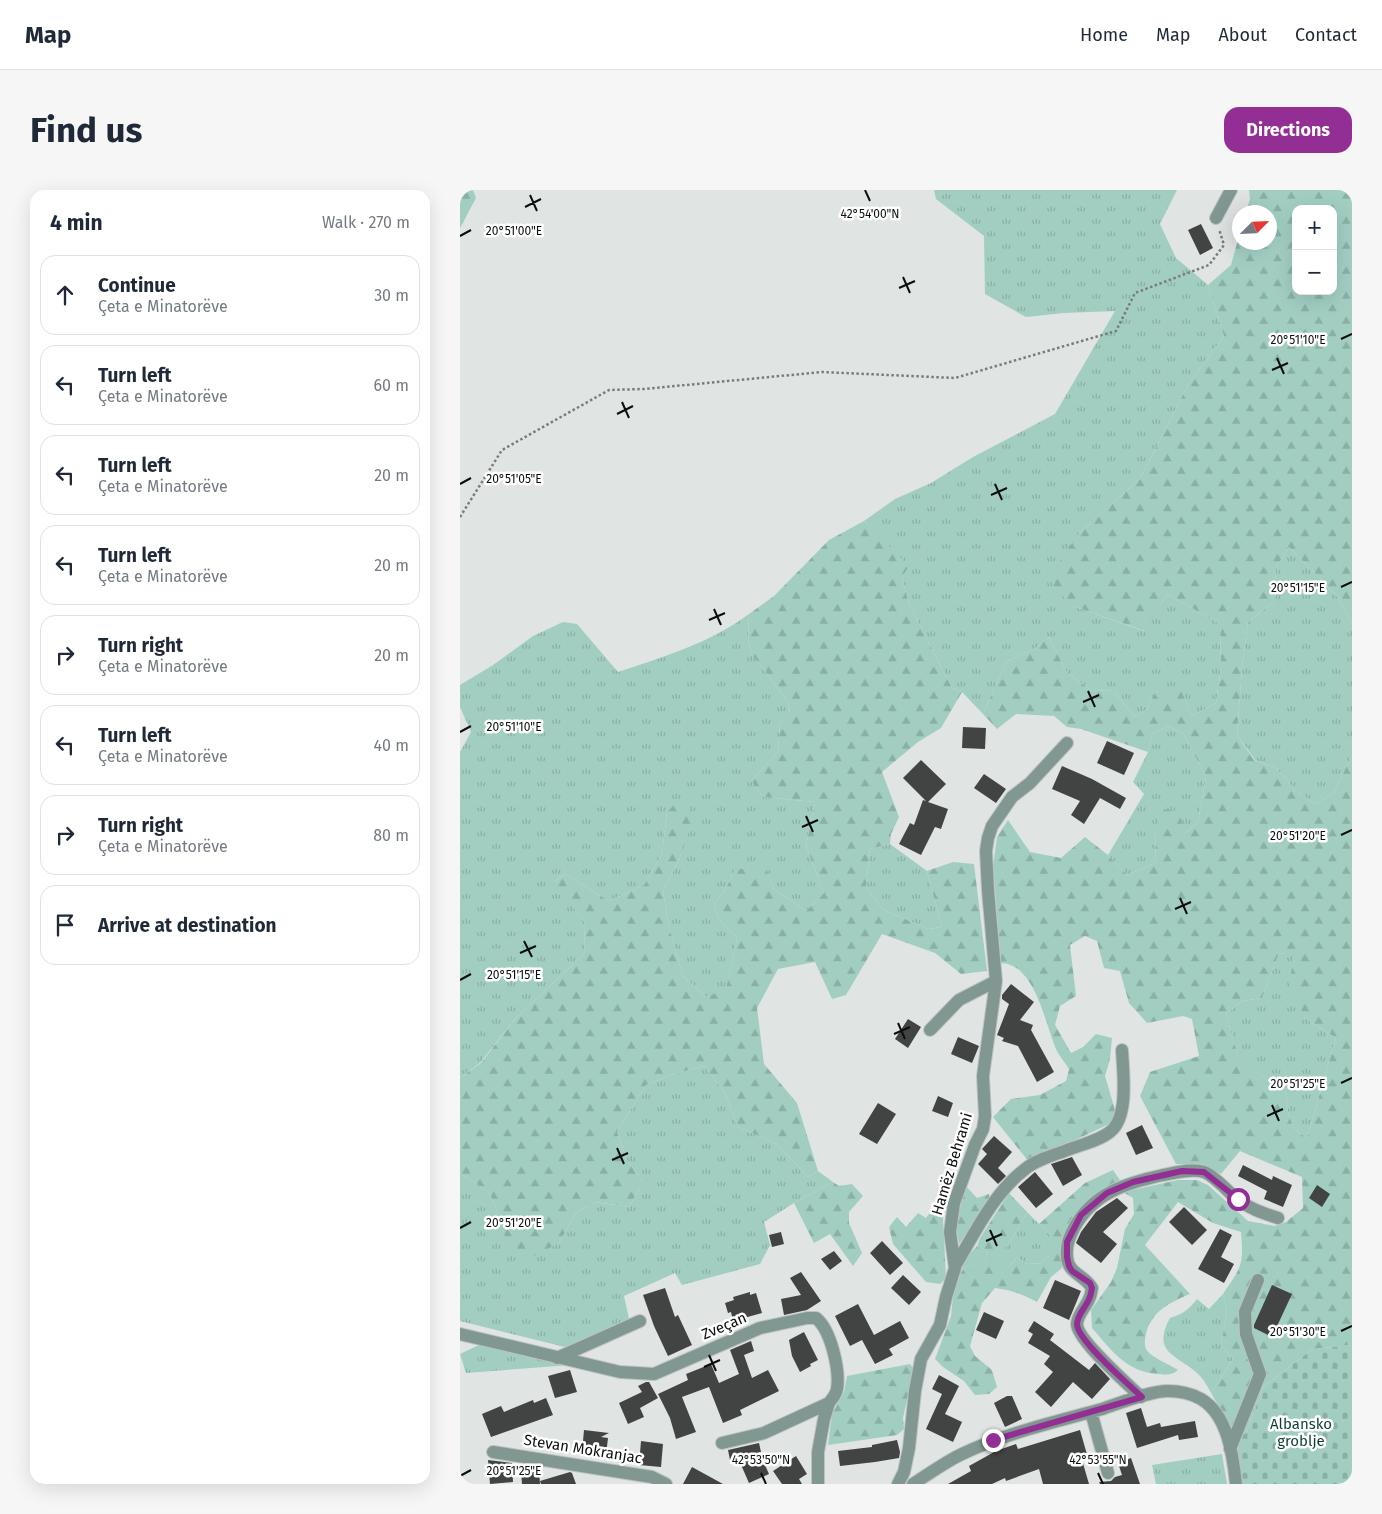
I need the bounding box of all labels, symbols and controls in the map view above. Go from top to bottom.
text: Map [25,21,71,49]
text: Home [1080,24,1128,46]
text: Map [1156,24,1190,46]
text: About [1218,24,1267,46]
text: Contact [1295,24,1357,46]
button: Directions [1224,107,1352,153]
text: Find us [30,109,142,151]
north arrow [1232,205,1277,250]
map controls [1292,205,1337,295]
button: + [1292,205,1337,250]
text: 42°54'00"N [841,207,899,221]
text: 4 min [50,210,103,236]
text: Walk · 270 m [322,213,410,232]
text: 20°51'00"E [486,224,542,238]
button: − [1292,250,1337,295]
text: Continue [98,274,176,297]
icon: ahead [51,281,79,309]
text: 30 m [374,286,409,305]
text: Çeta e Minatorëve [98,297,228,316]
text: 20°51'10"E [1270,333,1326,347]
text: Turn left [98,364,172,387]
icon: left [51,371,79,399]
text: 60 m [374,376,409,395]
text: Çeta e Minatorëve [98,387,228,406]
text: Turn left [98,454,172,477]
icon: left [51,461,79,489]
text: 20 m [374,466,409,485]
text: 20°51'05"E [486,472,542,486]
text: Çeta e Minatorëve [98,477,228,496]
text: Turn left [98,544,172,567]
icon: left [51,551,79,579]
text: 20 m [374,556,409,575]
text: Çeta e Minatorëve [98,567,228,586]
text: 20°51'15"E [1271,581,1325,595]
text: Turn right [98,634,183,657]
icon: right [51,641,79,669]
text: 20 m [374,646,409,665]
text: Çeta e Minatorëve [98,657,228,676]
text: 20°51'10"E [486,720,542,734]
text: Turn left [98,724,172,747]
icon: left [51,731,79,759]
text: 40 m [374,736,409,755]
text: Çeta e Minatorëve [98,747,228,766]
text: Turn right [98,814,183,837]
icon: right [51,821,79,849]
text: 80 m [373,826,409,845]
text: 20°51'20"E [1270,829,1326,843]
text: Çeta e Minatorëve [98,837,228,856]
icon: arrive [51,911,79,939]
text: Arrive at destination [98,914,277,937]
text: 20°51'15"E [487,968,541,982]
text: 20°51'25"E [1271,1077,1325,1091]
street label: Hamëz Behrami [928,1110,976,1218]
route start [1227,1188,1250,1211]
text: 20°51'20"E [486,1216,542,1230]
street label: Zveçan [699,1309,749,1343]
text: 20°51'30"E [1270,1325,1326,1339]
park label: Albansko groblje [1270,1415,1332,1450]
route end [982,1429,1005,1452]
street label: Stevan Mokranjac [523,1431,643,1467]
text: 42°53'50"N [732,1453,790,1467]
text: 42°53'55"N [1069,1453,1127,1467]
text: 20°51'25"E [487,1464,541,1478]

